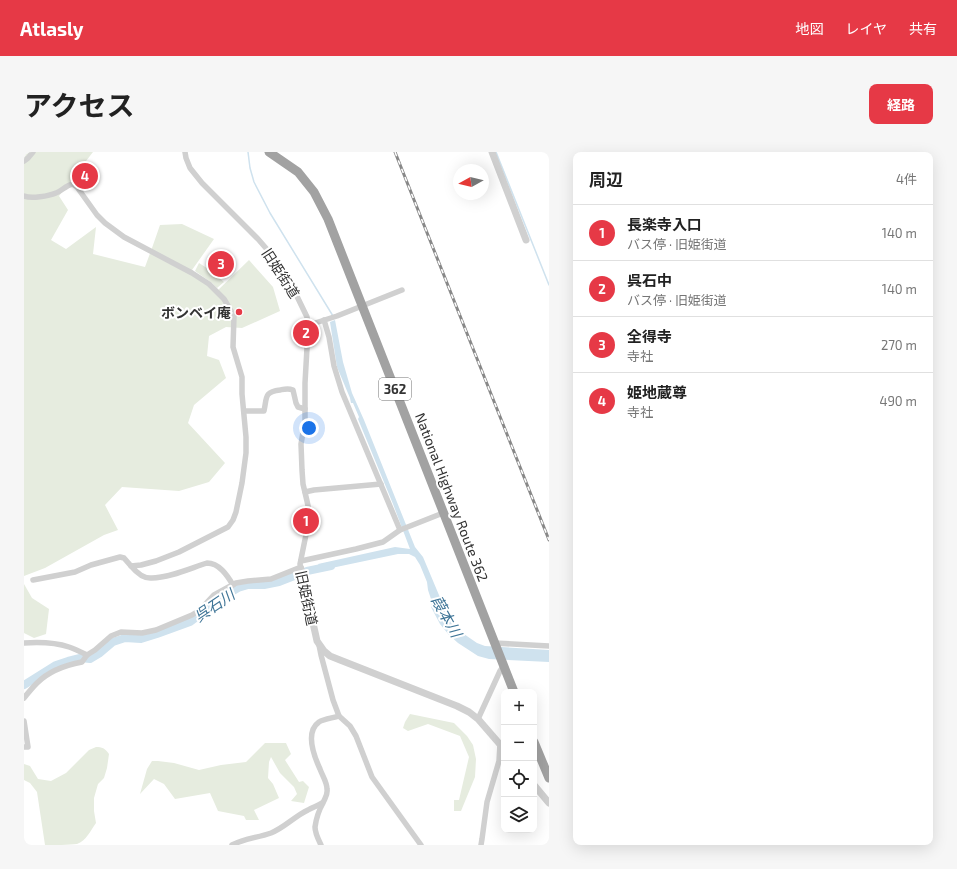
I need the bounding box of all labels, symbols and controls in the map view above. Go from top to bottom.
text: Atlasly [20,17,84,40]
text: 地図 [795,20,823,37]
text: レイヤ [845,20,887,37]
text: 共有 [909,20,937,37]
button: 経路 [869,84,933,124]
text: アクセス [24,88,135,122]
pin: 4 [72,161,98,191]
north arrow [453,164,489,200]
text: 周辺 [589,169,623,189]
text: 4件 [896,171,917,187]
text: 長楽寺入口 [627,215,702,233]
text: 1 [599,225,605,241]
text: 140 m [882,225,917,241]
text: バス停 · 旧姫街道 [627,236,727,252]
street label: 旧姫街道 [259,245,303,301]
pin: 3 [208,249,234,279]
text: 呉石中 [627,271,672,289]
text: 2 [598,281,606,297]
text: 140 m [882,281,917,297]
text: バス停 · 旧姫街道 [627,292,727,308]
place label: ボンベイ庵 [161,304,231,321]
marker: ボンベイ庵 [234,307,244,317]
pin: 2 [293,318,319,348]
text: 全得寺 [627,327,672,345]
text: 3 [598,337,606,353]
text: 270 m [881,337,917,353]
text: 寺社 [627,348,653,364]
road number: 362 [379,378,411,400]
text: 姫地蔵尊 [627,383,687,401]
text: 4 [598,393,606,409]
text: 490 m [879,393,917,409]
text: 寺社 [627,404,653,420]
street label: National Highway Route 362 [412,410,492,584]
your location [299,418,319,438]
pin: 1 [293,506,319,536]
street label: 旧姫街道 [293,569,321,627]
water label: 呉石川 [190,584,239,625]
water label: 葭本川 [428,592,467,642]
map controls [501,689,537,833]
button: + [501,689,537,725]
button: − [501,725,537,761]
button: locate [501,761,537,797]
button: layers [501,797,537,833]

